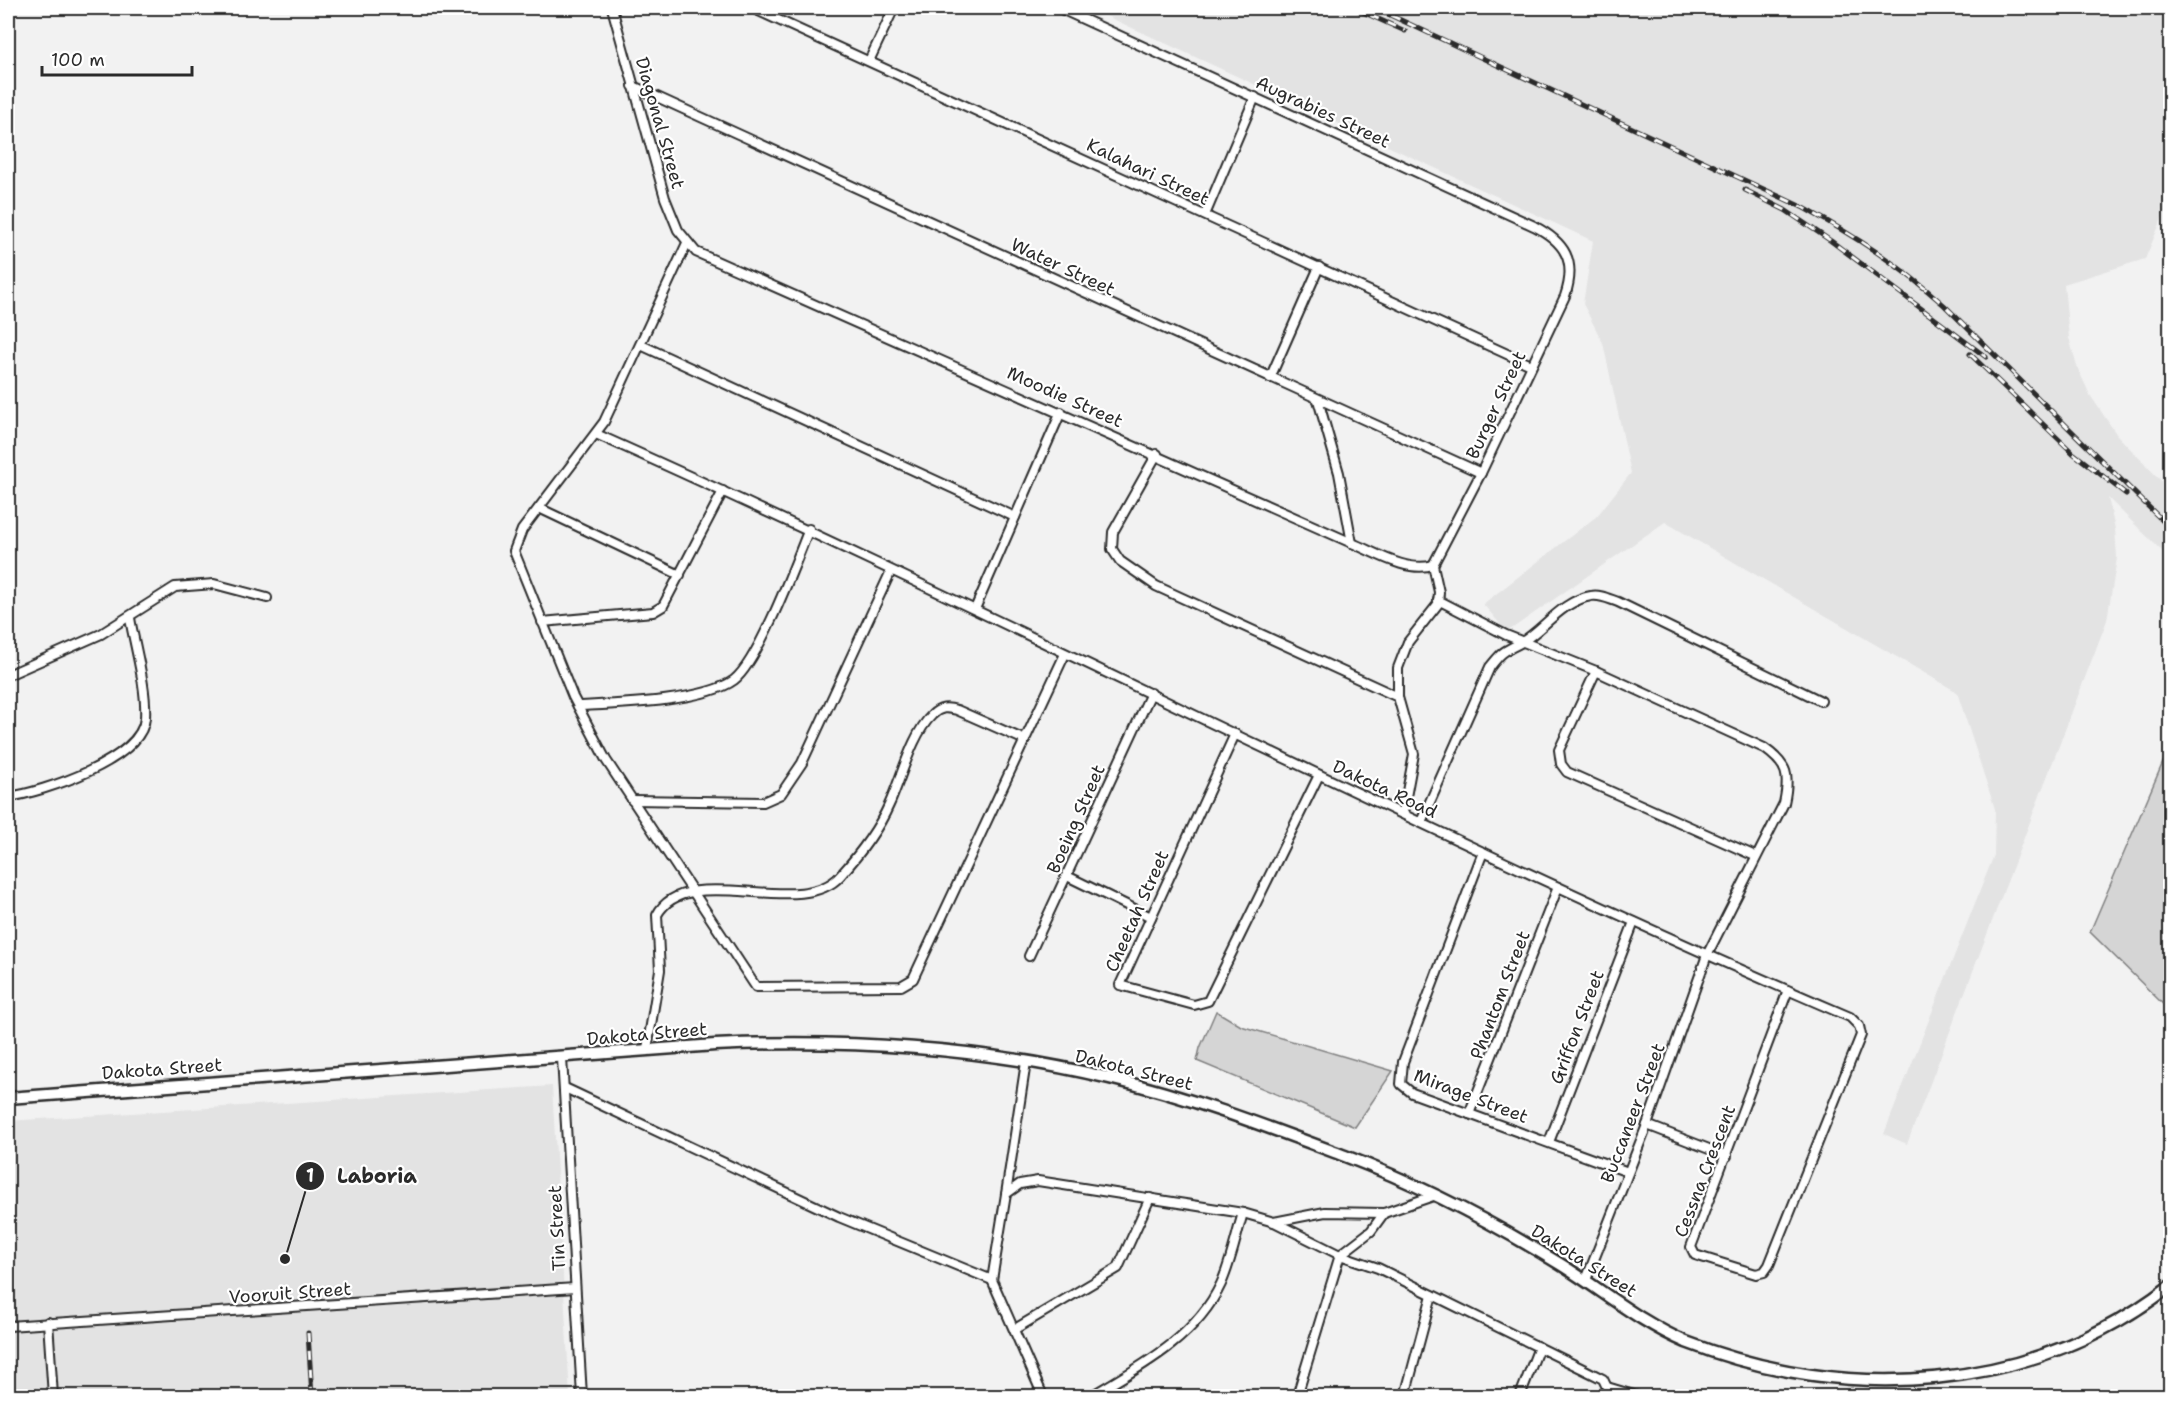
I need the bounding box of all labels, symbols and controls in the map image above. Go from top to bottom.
scale bar [42,39,192,77]
text: 100 m [51,48,105,72]
street label: Diagonal Street [630,54,690,192]
street label: Augrabies Street [1252,70,1394,154]
street label: Kalahari Street [1083,133,1213,211]
street label: Water Street [1007,232,1119,302]
street label: Burger Street [1460,347,1532,463]
street label: Moodie Street [1003,361,1127,433]
street label: Dakota Road [1329,754,1441,824]
street label: Boeing Street [1041,761,1111,877]
street label: Cheetah Street [1099,846,1175,976]
street label: Phantom Street [1464,927,1536,1063]
street label: Griffon Street [1544,967,1610,1087]
street label: Dakota Street [586,1017,708,1051]
street label: Buccaneer Street [1595,1040,1671,1186]
street label: Dakota Street [1073,1044,1196,1096]
street label: Dakota Street [101,1053,223,1085]
street label: Mirage Street [1410,1063,1532,1129]
street label: Cessna Crescent [1669,1101,1741,1241]
callout: Laboria [295,1157,429,1195]
text: Laboria [337,1163,417,1189]
text: 1 [306,1164,314,1188]
street label: Tin Street [543,1184,571,1271]
street label: Dakota Street [1527,1219,1642,1303]
street label: Vooruit Street [228,1277,352,1309]

